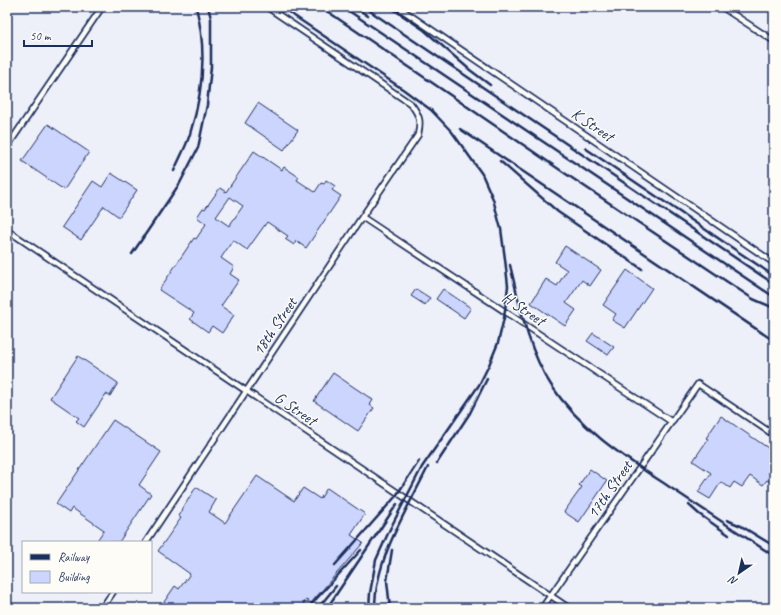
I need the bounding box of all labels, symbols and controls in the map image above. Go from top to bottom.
scale bar [24,22,92,48]
text: 50 m [30,28,52,44]
street label: K Street [568,104,619,148]
street label: H Street [498,287,551,332]
street label: 18th Street [248,292,302,359]
street label: G Street [271,388,322,432]
street label: 17th Street [583,456,638,522]
legend [22,541,152,593]
text: Railway [58,549,90,565]
north arrow [719,553,759,593]
text: Building [58,569,90,585]
text: N [725,572,740,589]

